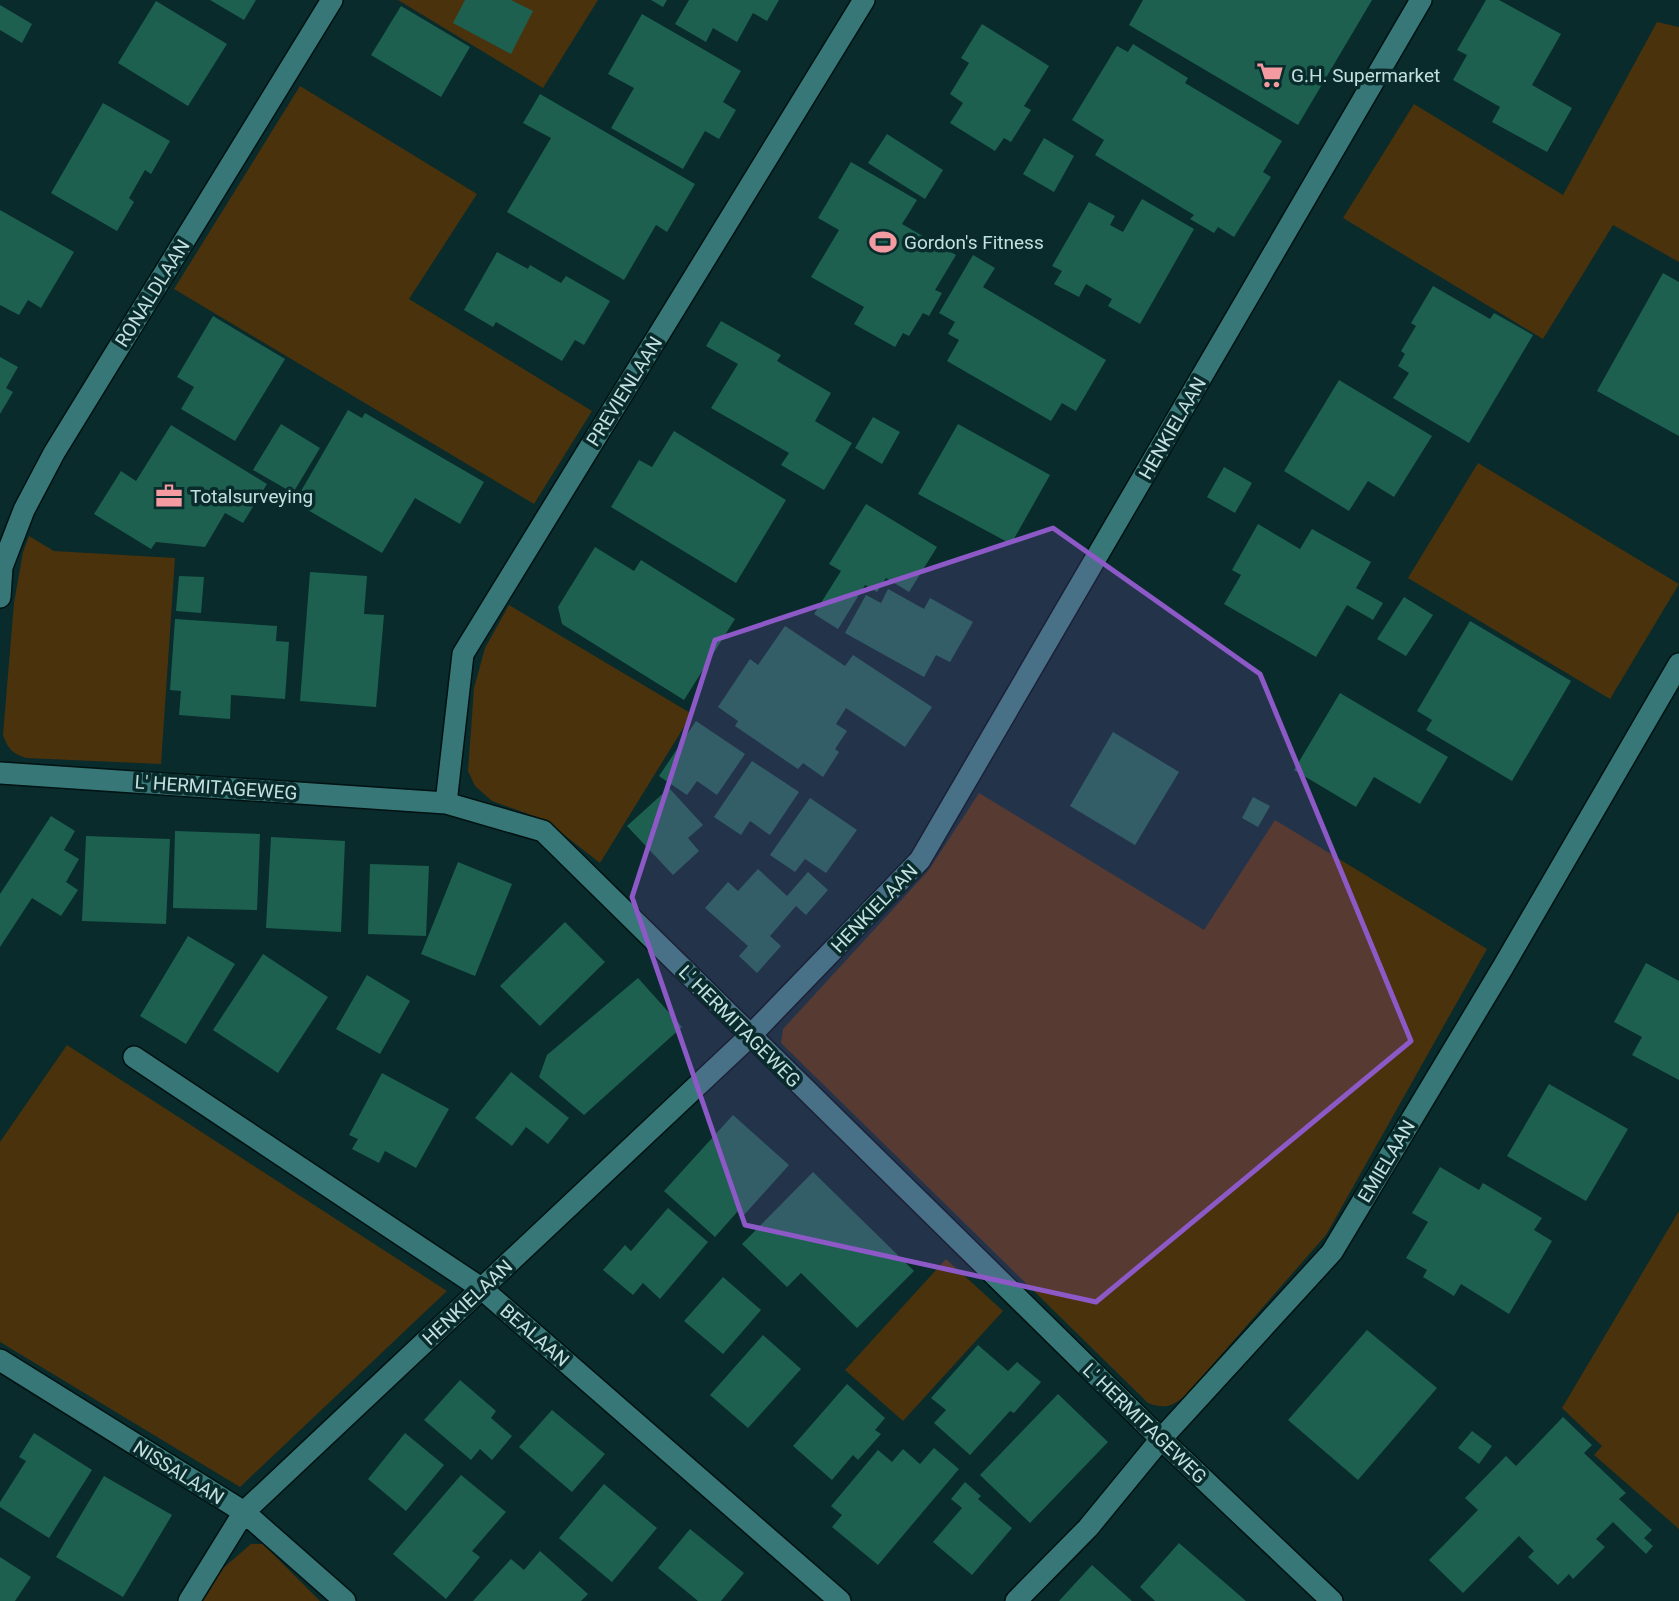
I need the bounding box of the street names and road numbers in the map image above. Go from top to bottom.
street label: RONALDLAAN [110,235,195,351]
street label: PREVIENLAAN [582,332,667,450]
street label: HENKIELAAN [1134,373,1211,484]
street label: L' HERMITAGEWEG [134,770,298,805]
street label: HENKIELAAN [826,859,922,958]
street label: L' HERMITAGEWEG [674,961,805,1092]
street label: EMIELAAN [1353,1116,1420,1207]
street label: HENKIELAAN [418,1255,517,1350]
street label: BEALAAN [496,1299,574,1372]
street label: L' HERMITAGEWEG [1078,1358,1211,1488]
street label: NISSALAAN [129,1436,228,1509]

